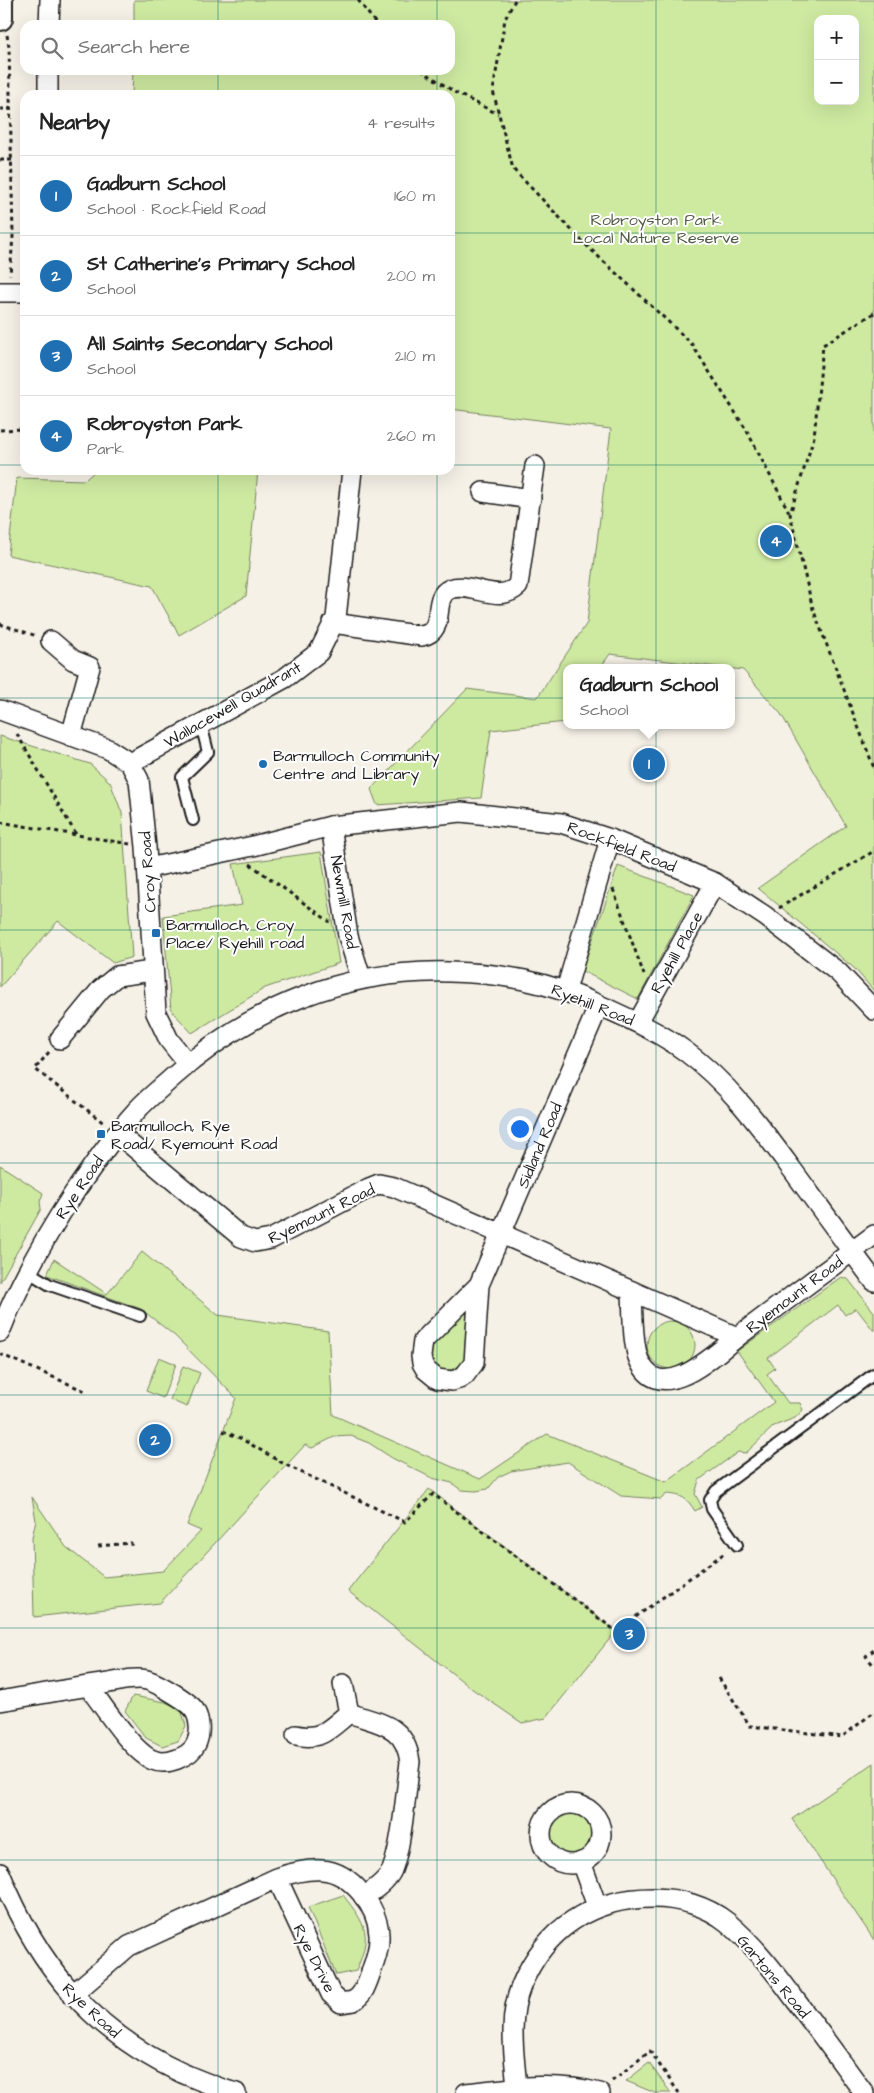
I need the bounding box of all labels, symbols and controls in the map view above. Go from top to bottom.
map controls [814,15,859,105]
button: + [814,15,859,60]
search box [20,20,455,75]
icon: search [38,34,66,62]
text: Search here [78,34,190,61]
button: − [814,60,859,105]
text: Nearby [40,108,110,137]
text: 4 results [367,112,435,134]
text: Gadburn School [87,171,225,198]
text: 1 [55,185,57,207]
text: 160 m [394,185,435,207]
text: School · Rockfield Road [87,198,266,220]
park label: Robroyston Park Local Nature Reserve [573,209,740,249]
text: St Catherine's Primary School [87,251,355,278]
text: 2 [51,265,61,287]
text: 200 m [387,265,435,287]
text: School [87,278,136,300]
text: All Saints Secondary School [87,331,332,358]
text: 3 [52,345,60,367]
text: 210 m [395,345,435,367]
text: School [87,358,136,380]
text: Robroyston Park [87,411,242,438]
text: 4 [51,425,61,447]
text: 260 m [387,425,435,447]
text: Park [87,438,124,460]
pin: 4 [760,522,792,560]
street label: Wallacewell Quadrant [160,656,306,753]
popup [563,664,735,729]
text: Gadburn School [580,672,718,699]
text: School [580,699,629,721]
place label: Barmulloch Community Centre and Library [273,745,440,786]
pin: 1 [633,745,665,783]
marker: Barmulloch Community Centre and Library [257,758,269,770]
street label: Rockfield Road [564,816,679,878]
street label: Croy Road [134,831,163,913]
street label: Newmill Road [325,854,363,951]
street label: Ryehill Place [645,907,709,998]
place label: Barmulloch, Croy Place/ Ryehill road [166,914,304,955]
marker: Barmulloch, Croy Place/ Ryehill road [150,927,162,939]
street label: Ryehill Road [548,978,637,1032]
street label: Sidland Road [512,1099,568,1192]
place label: Barmulloch, Rye Road/ Ryemount Road [111,1115,277,1156]
your location [507,1116,533,1142]
marker: Barmulloch, Rye Road/ Ryemount Road [95,1128,107,1140]
street label: Rye Road [51,1152,110,1224]
street label: Ryemount Road [264,1179,379,1250]
street label: Ryemount Road [742,1251,848,1339]
pin: 2 [139,1421,171,1459]
pin: 3 [613,1615,645,1653]
street label: Rye Drive [287,1921,341,1997]
street label: Gartons Road [732,1930,815,2023]
street label: Rye Road [57,1978,125,2044]

